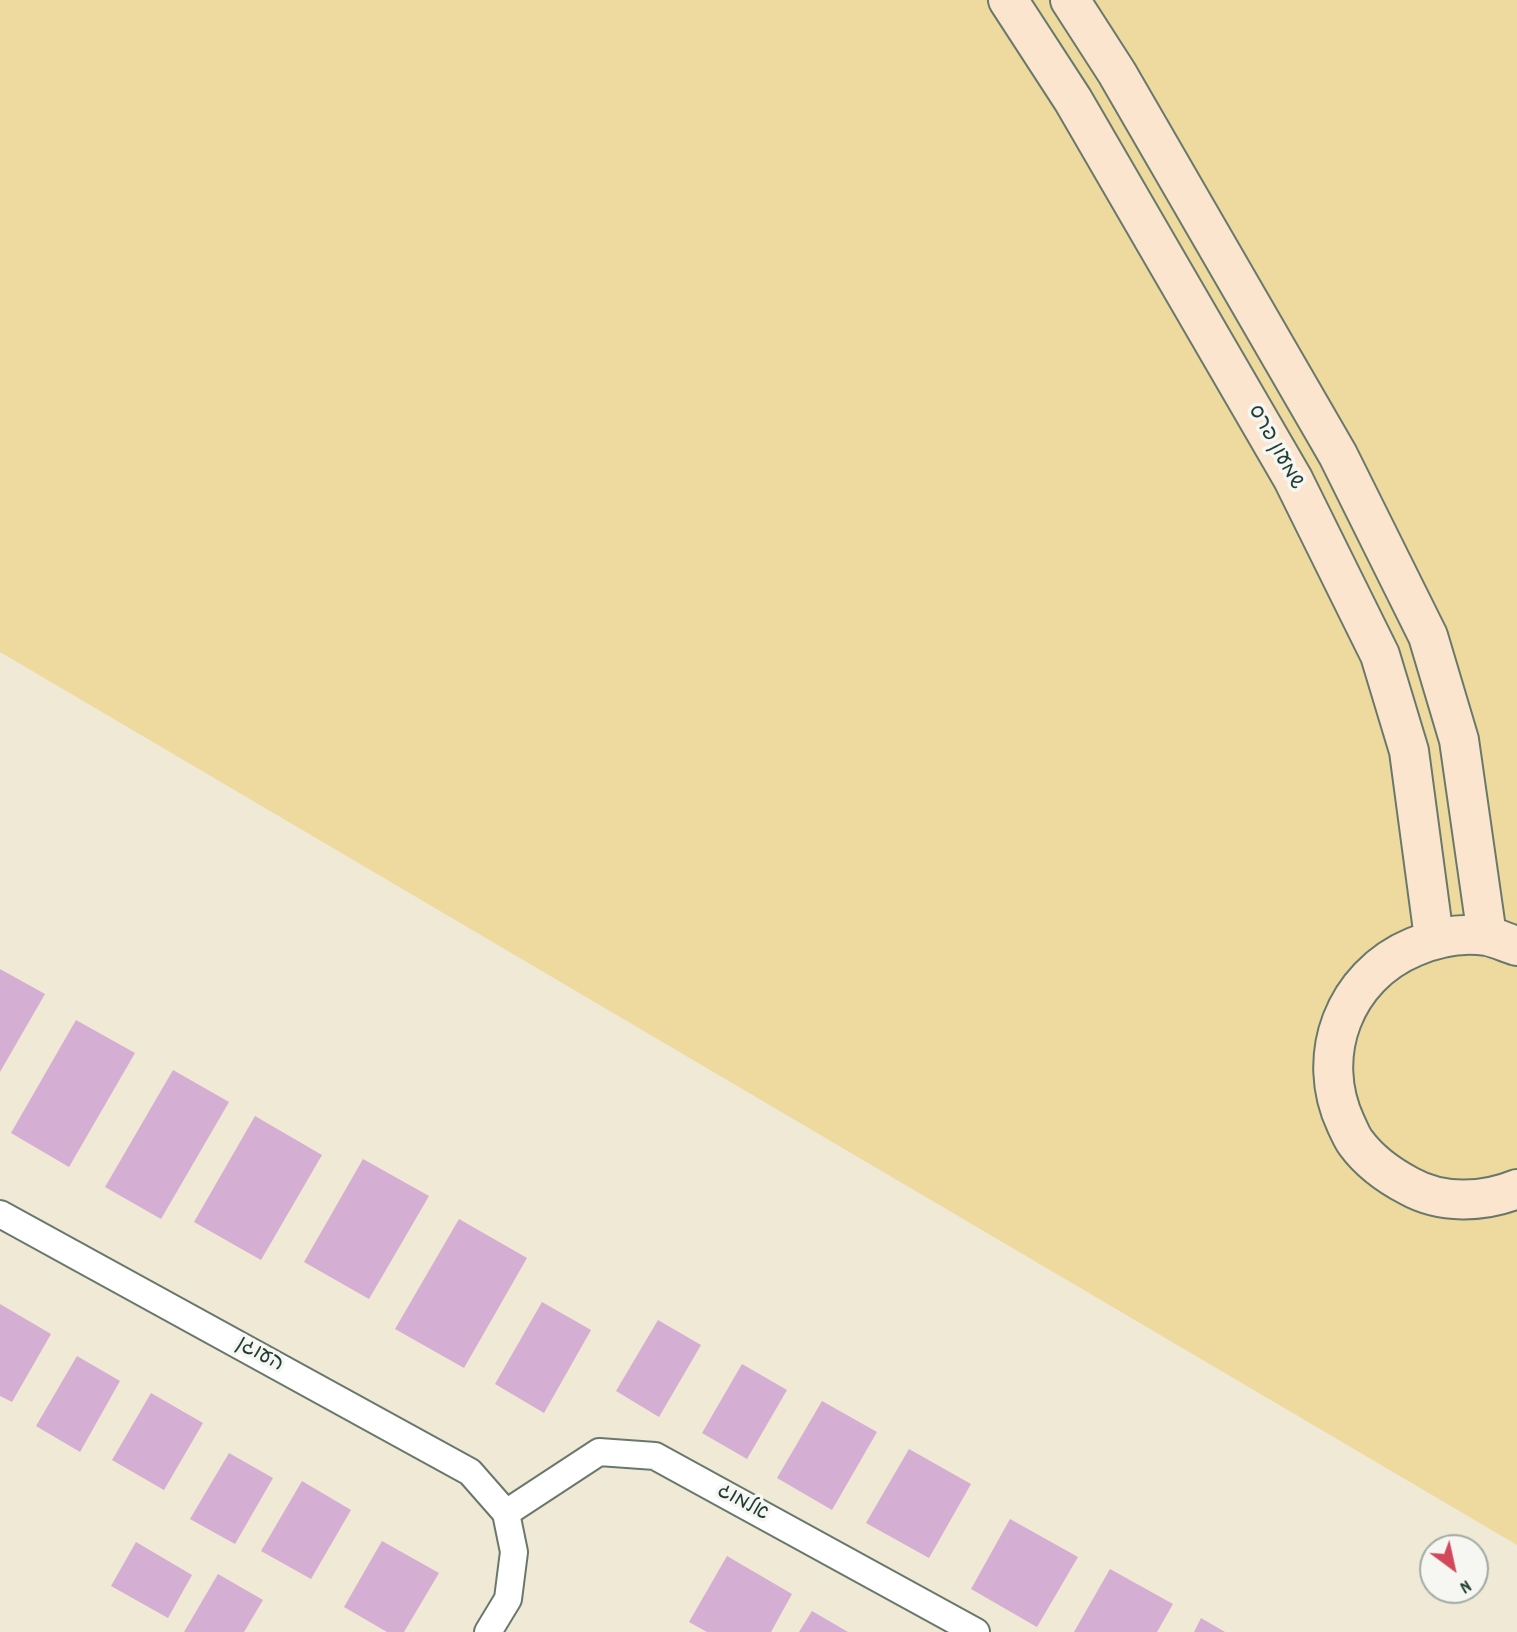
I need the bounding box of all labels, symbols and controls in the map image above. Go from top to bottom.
street label: שמעון פרס [1241,401,1307,495]
street label: העוגן [231,1333,287,1379]
street label: אלמוג [712,1480,772,1528]
north arrow [1419,1534,1489,1604]
text: N [1453,1571,1476,1599]

